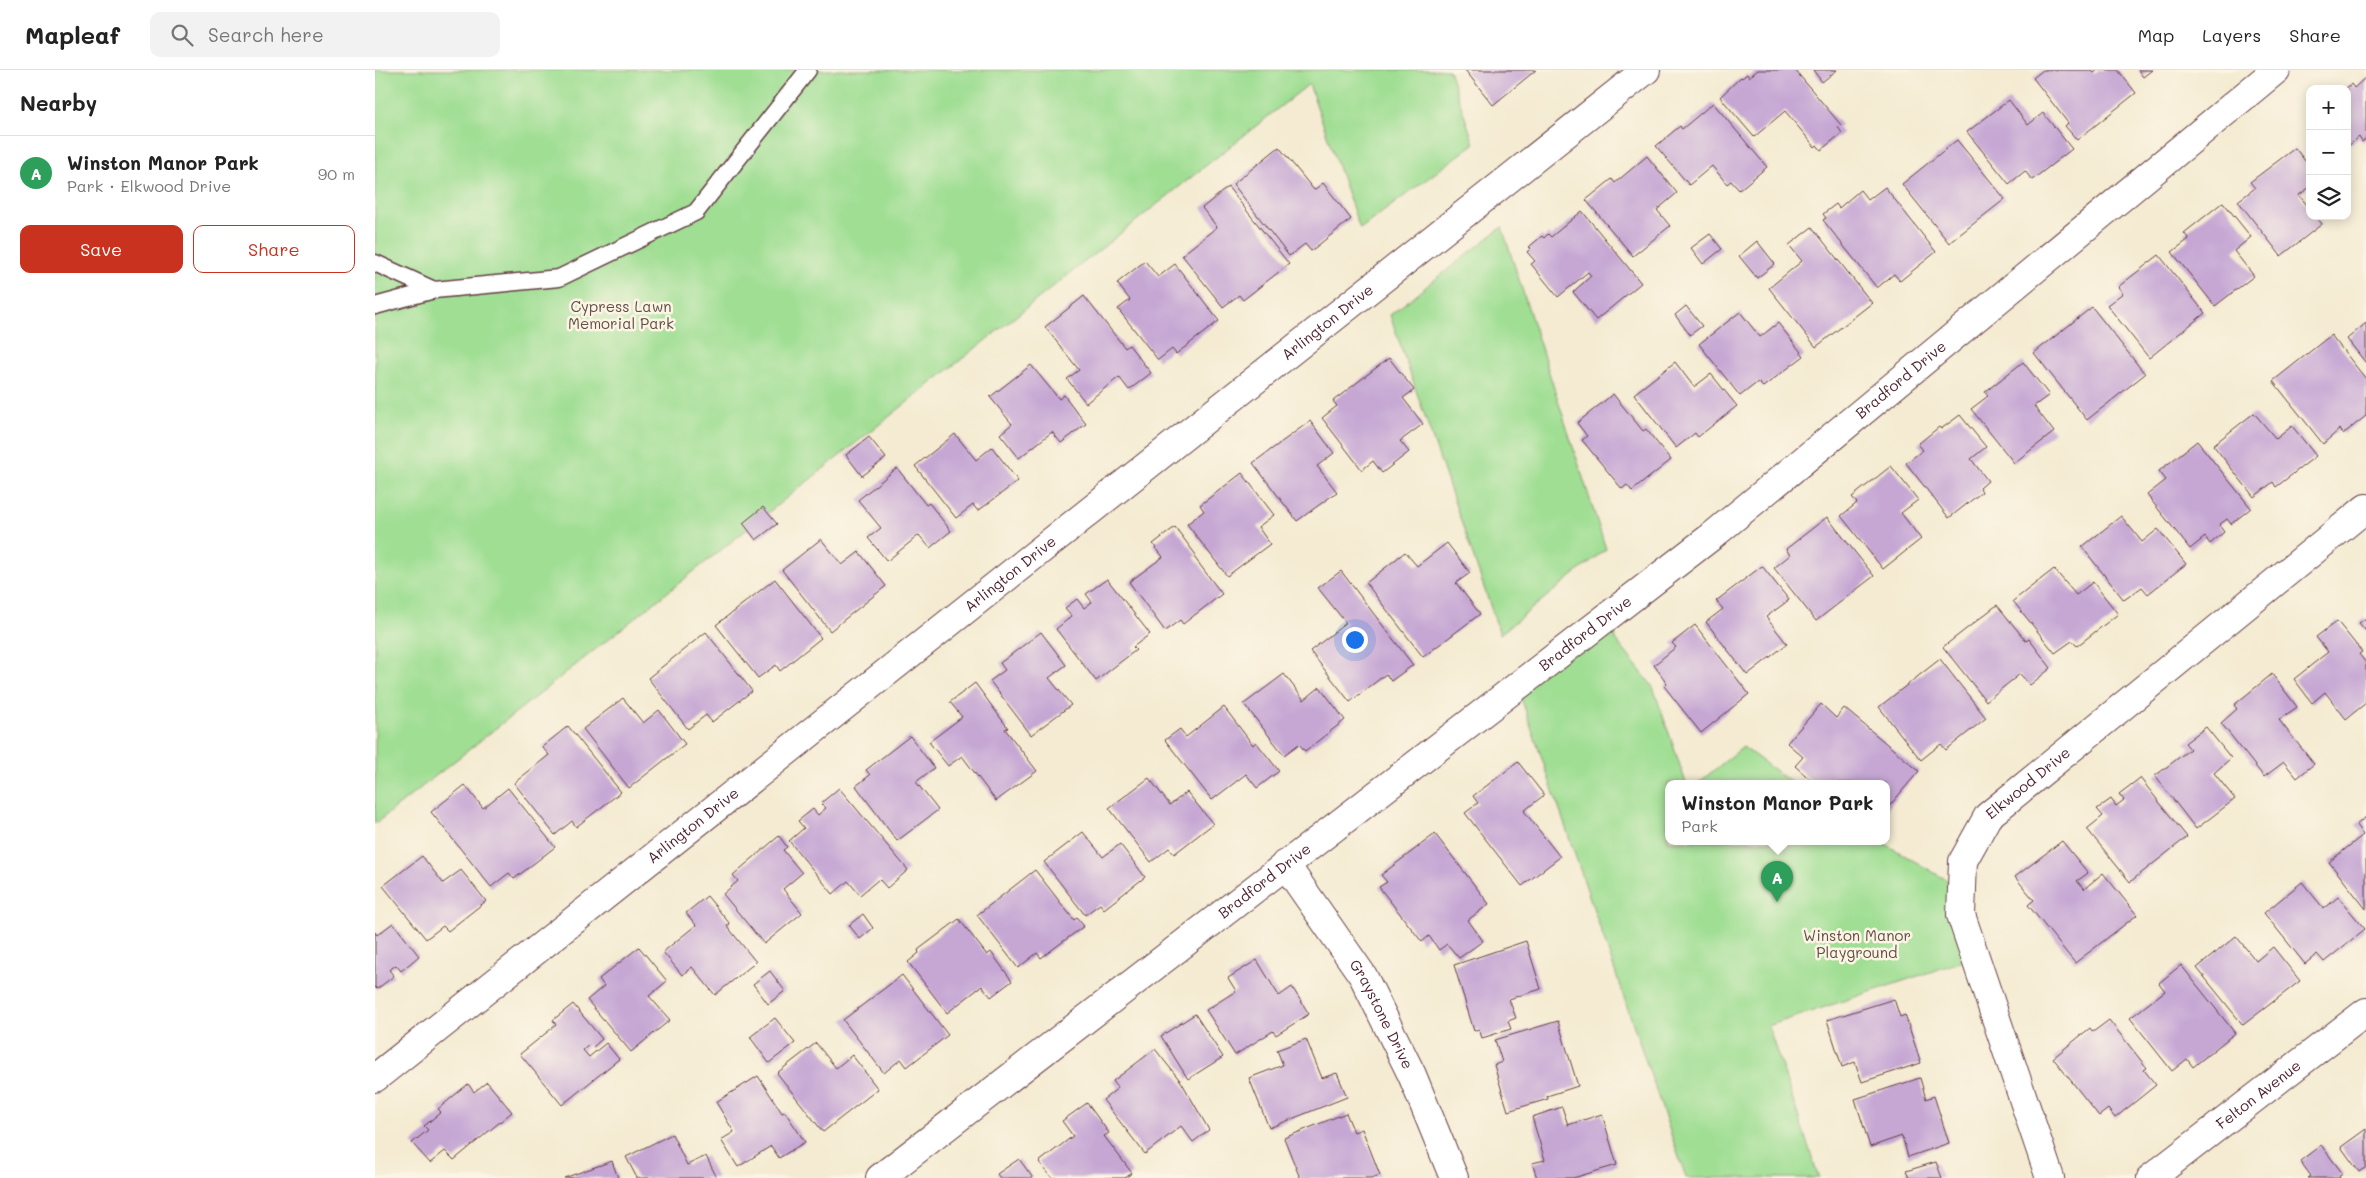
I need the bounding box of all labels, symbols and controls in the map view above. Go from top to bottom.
search box [150,12,500,57]
text: Mapleaf [25,19,120,50]
icon: search [168,21,196,49]
text: Search here [208,22,324,47]
text: Map [2138,23,2174,47]
text: Layers [2202,23,2261,47]
text: Share [2289,23,2341,47]
map controls [2306,85,2351,220]
button: + [2306,85,2351,130]
text: Nearby [20,89,97,116]
button: − [2306,130,2351,175]
text: Winston Manor Park [67,150,259,175]
text: A [30,163,42,184]
text: 90 m [318,163,355,184]
text: Park · Elkwood Drive [67,175,231,196]
button: layers [2306,175,2351,220]
button: Save [20,225,183,273]
button: Share [193,225,355,273]
street label: Arlington Drive [1277,279,1377,364]
park label: Cypress Lawn Memorial Park [568,296,674,333]
street label: Bradford Drive [1851,336,1950,422]
street label: Arlington Drive [960,531,1060,616]
street label: Bradford Drive [1534,591,1635,675]
your location [1342,627,1368,653]
street label: Elkwood Drive [1981,742,2074,823]
popup [1665,780,1890,845]
street label: Arlington Drive [643,782,742,867]
text: Winston Manor Park [1682,790,1873,815]
text: Park [1682,815,1718,836]
street label: Bradford Drive [1214,838,1315,922]
pin: A [1761,861,1793,902]
park label: Winston Manor Playground [1803,925,1911,962]
street label: Graystone Drive [1345,955,1419,1072]
street label: Felton Avenue [2212,1055,2305,1133]

